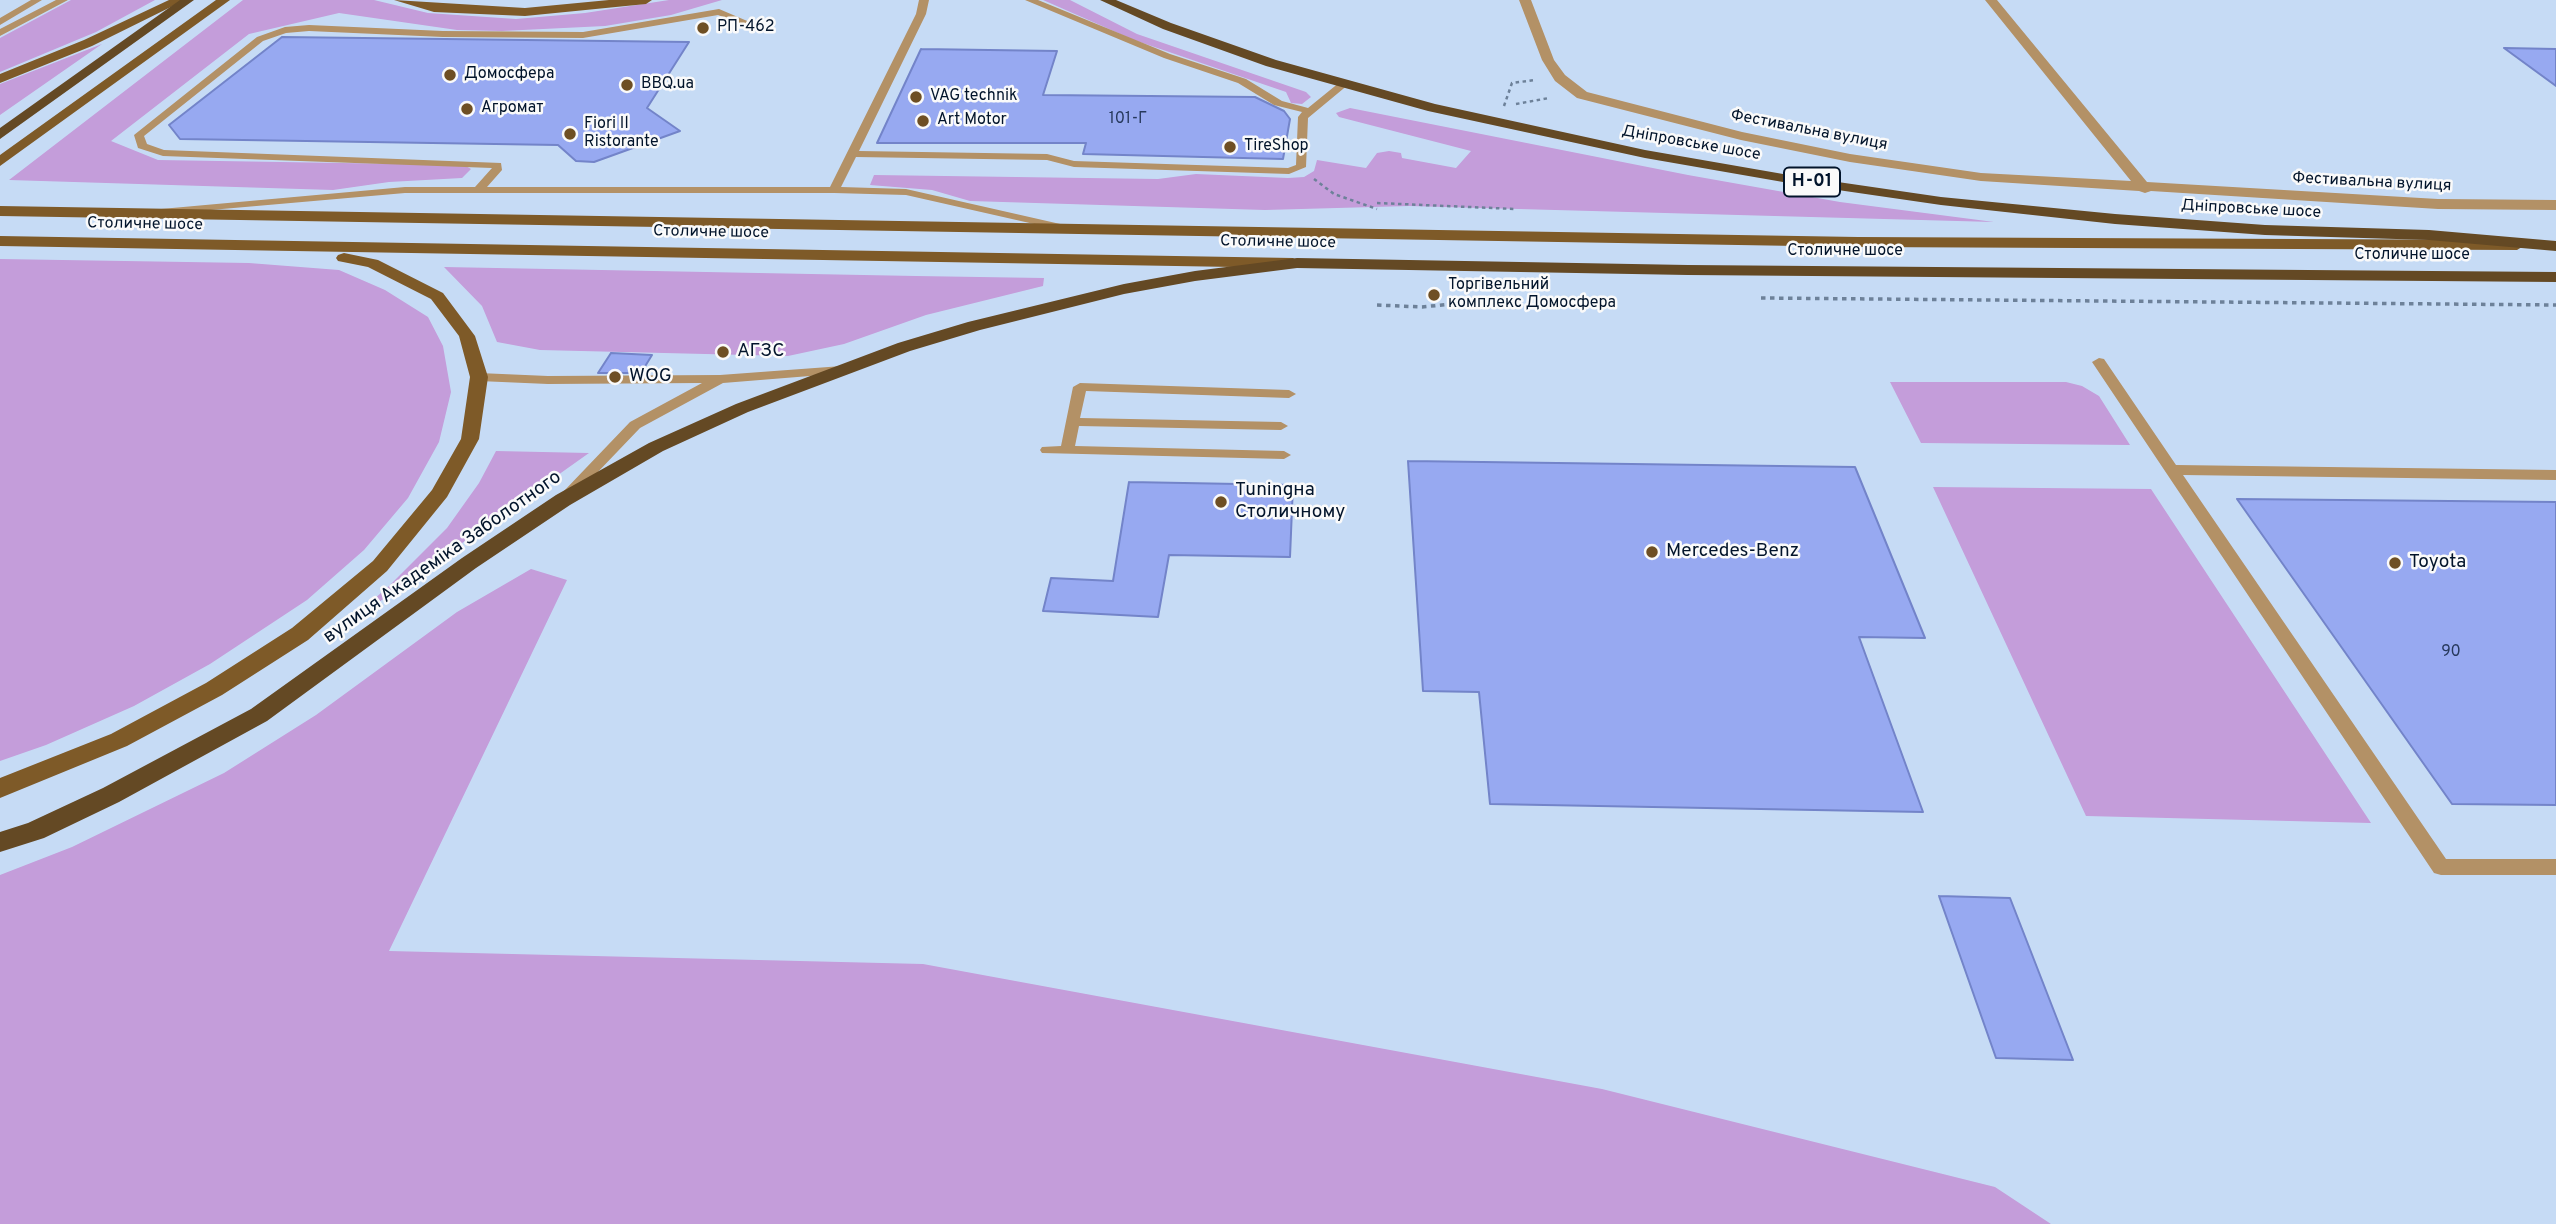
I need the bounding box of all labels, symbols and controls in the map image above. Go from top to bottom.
place label: РП-462 [717,18,775,38]
marker: РП-462 [695,20,711,36]
place label: Домосфера [464,65,554,85]
marker: Домосфера [442,67,458,83]
place label: BBQ.ua [641,75,694,95]
marker: BBQ.ua [619,77,635,93]
place label: VAG technik [930,87,1017,107]
marker: VAG technik [908,89,924,105]
place label: Агромат [481,99,544,119]
marker: Агромат [459,101,475,117]
street label: Фестивальна вулиця [1729,106,1889,156]
house number: 101-Г [1109,110,1147,130]
place label: Art Motor [937,111,1007,131]
marker: Art Motor [915,113,931,129]
place label: Fiori Il Ristorante [584,115,659,153]
street label: Дніпровське шосе [1620,122,1762,166]
marker: Fiori Il Ristorante [562,126,578,142]
place label: TireShop [1244,137,1309,157]
marker: TireShop [1222,139,1238,155]
road number: Н-01 [1784,168,1840,196]
street label: Фестивальна вулиця [2292,169,2452,197]
street label: Дніпровське шосе [2180,197,2322,223]
street label: Столичне шосе [87,214,203,236]
street label: Столичне шосе [653,222,769,244]
street label: Столичне шосе [1220,232,1336,254]
street label: Столичне шосе [1787,242,1903,262]
street label: Столичне шосе [2354,246,2470,266]
place label: Торгівельний комплекс Домосфера [1448,276,1616,314]
marker: Торгівельний комплекс Домосфера [1426,287,1442,303]
place label: АГЗС [737,341,784,363]
marker: АГЗС [715,344,731,360]
place label: WOG [629,366,672,388]
marker: WOG [607,369,623,385]
street label: вулиця Академіка Заболотного [320,467,566,649]
place label: Tuningна Столичному [1235,480,1345,524]
marker: Tuningна Столичному [1213,494,1229,510]
place label: Mercedes-Benz [1666,541,1799,563]
marker: Mercedes-Benz [1644,544,1660,560]
place label: Toyota [2409,552,2466,574]
marker: Toyota [2387,555,2403,571]
house number: 90 [2441,643,2461,663]

